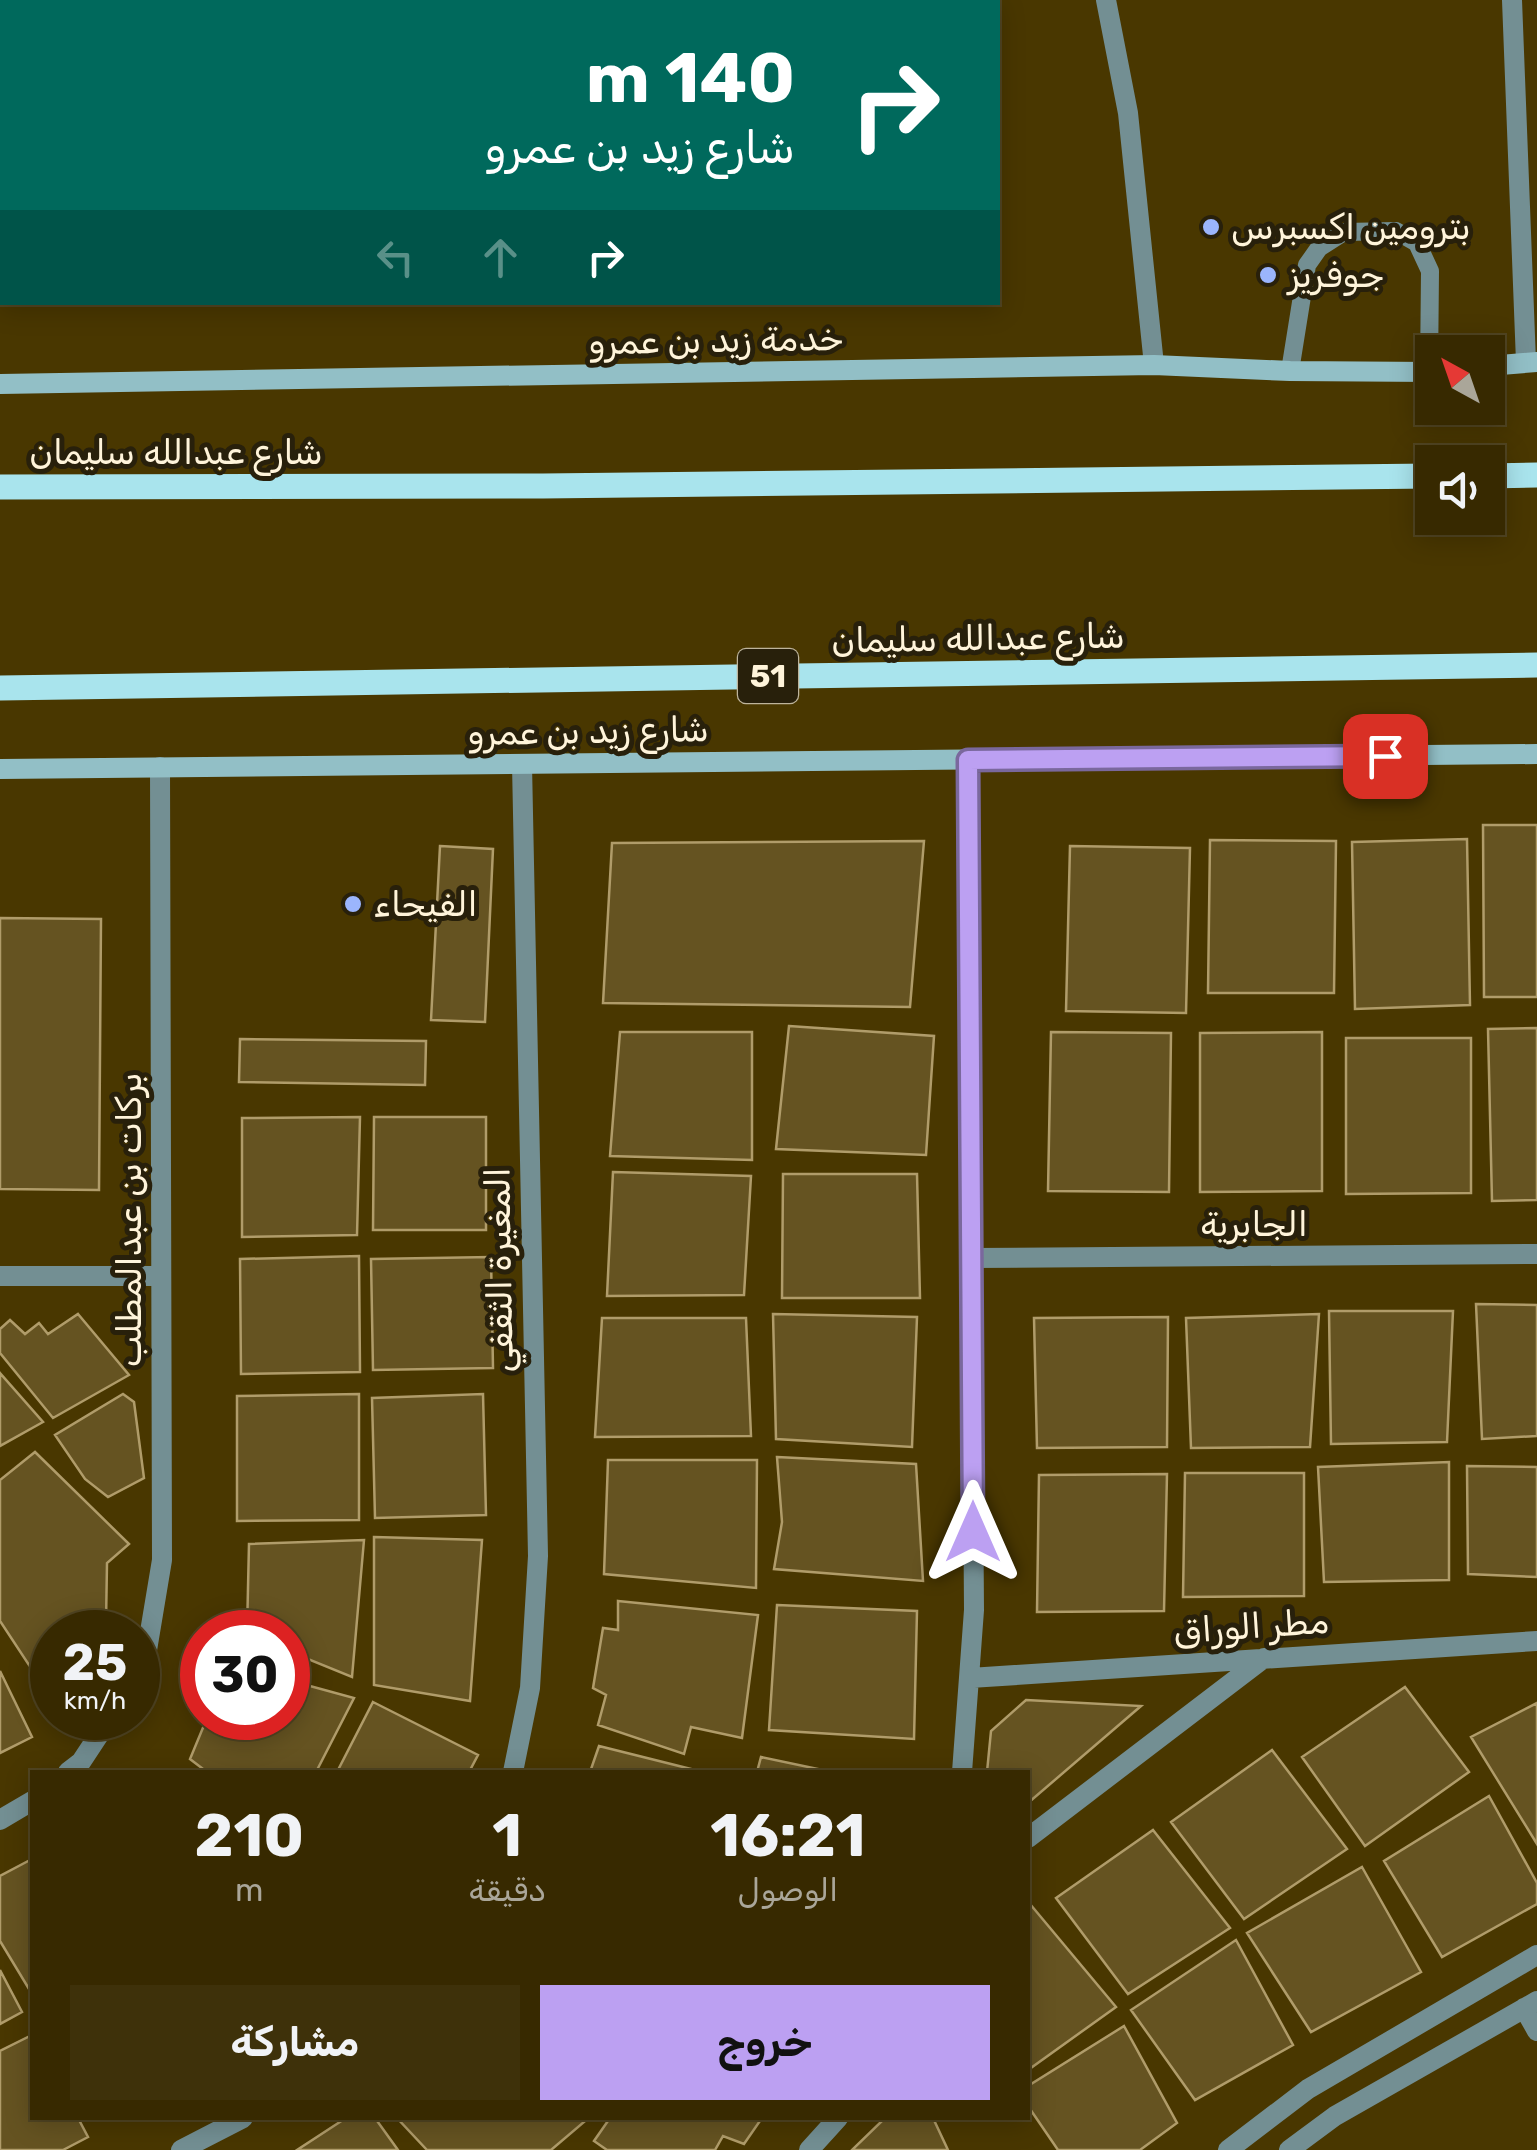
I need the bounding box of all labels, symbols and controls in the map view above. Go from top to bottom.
text: 140 m [586,37,795,120]
icon: right [830,40,960,170]
text: شارع زيد بن عمرو [484,121,795,174]
place label: بترومين اكسبرس [1231,206,1471,248]
marker: بترومين اكسبرس [1200,216,1222,238]
icon: left [368,230,423,285]
icon: ahead [473,230,528,285]
icon: right [578,230,633,285]
place label: جوفريز [1286,254,1384,296]
marker: جوفريز [1257,264,1279,286]
street label: خدمة زيد بن عمرو [588,317,844,363]
north arrow [1415,335,1505,425]
map controls [1415,335,1505,535]
street label: شارع عبدالله سليمان [29,431,323,476]
button: sound [1415,445,1505,535]
street label: شارع عبدالله سليمان [831,614,1125,665]
road number: 51 [738,649,798,703]
street label: شارع زيد بن عمرو [467,708,709,757]
pin [1343,714,1428,799]
icon: arrive [1358,729,1413,784]
place label: الفيحاء [373,883,478,925]
marker: الفيحاء [342,893,364,915]
street label: بركات بن عبدالمطلب [108,1073,150,1367]
street label: المغيرة الثقفي [476,1167,527,1373]
street label: الجابرية [1200,1203,1308,1245]
position arrow [921,1480,1025,1584]
street label: مطر الوراق [1172,1600,1330,1652]
speed limit sign: 30 [180,1610,310,1740]
text: 25 [63,1633,127,1693]
text: km/h [64,1686,126,1715]
text: 210 [194,1800,304,1871]
text: 1 [492,1800,522,1871]
text: 16:21 [710,1800,866,1871]
text: m [235,1871,264,1909]
text: دقيقة [469,1871,546,1909]
text: الوصول [738,1871,838,1909]
button: مشاركة [70,1985,520,2100]
button: خروج [540,1985,990,2100]

